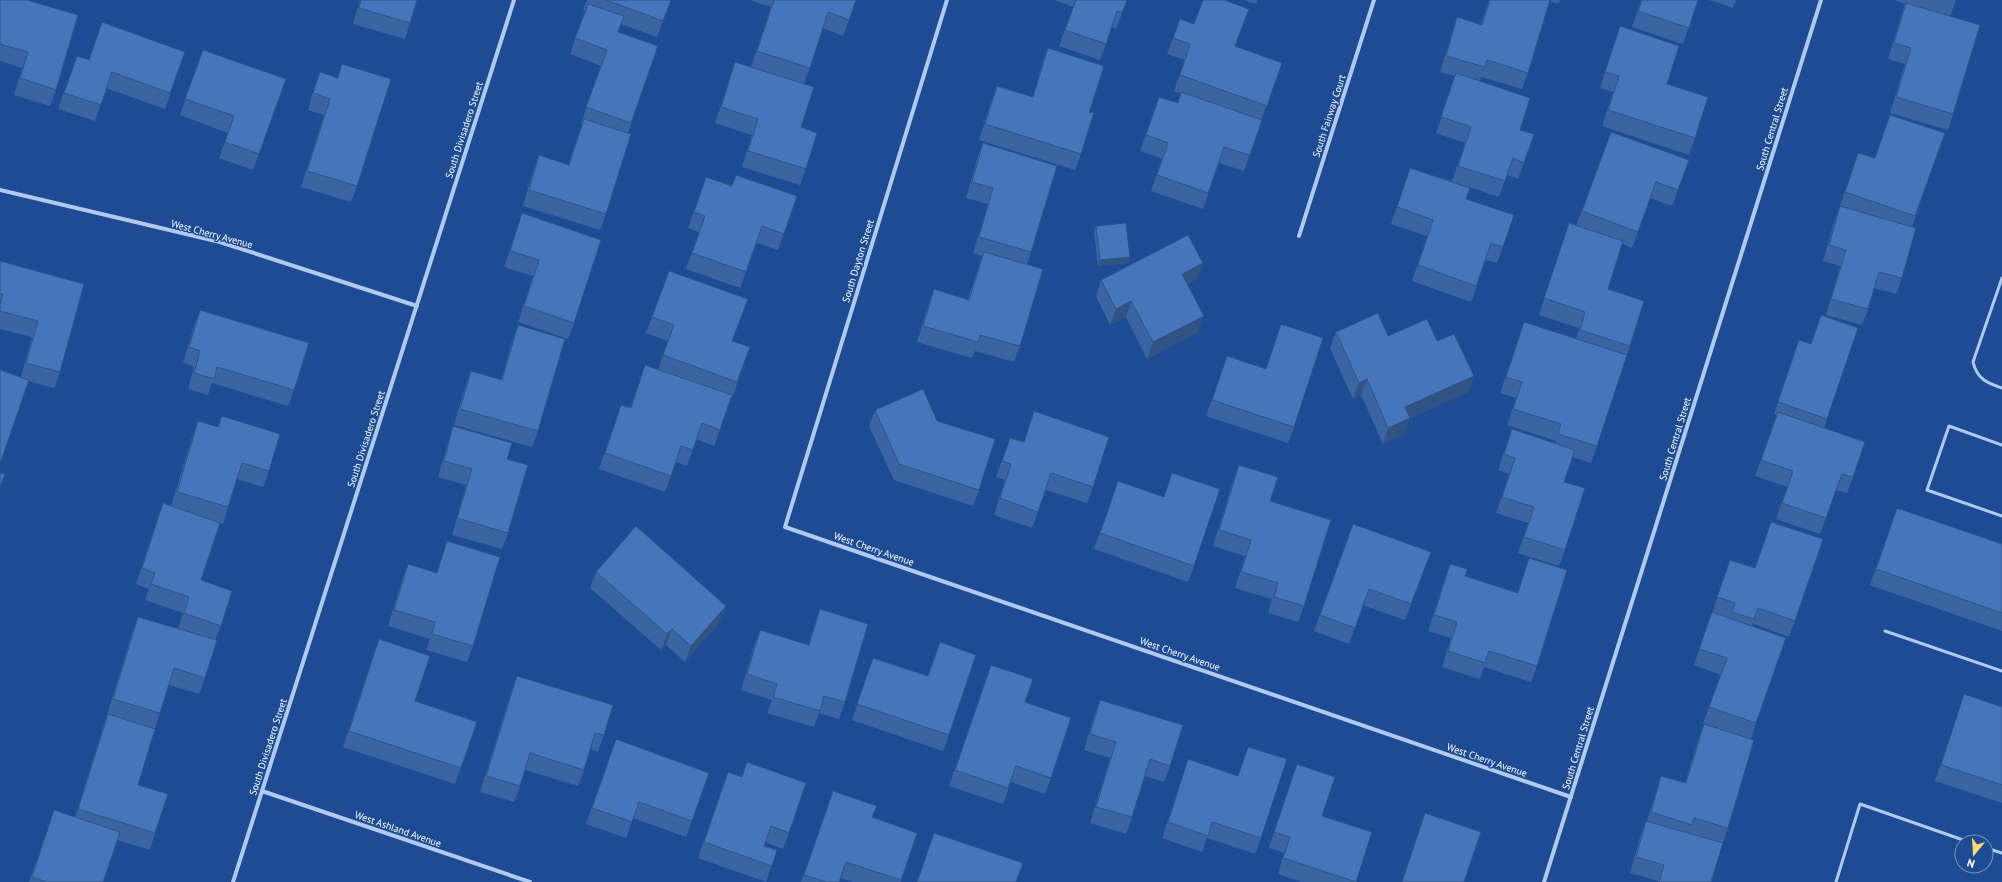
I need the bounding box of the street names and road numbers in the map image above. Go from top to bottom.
street label: South Fairway Court [1309,72,1349,159]
street label: South Divisadero Street [442,79,486,180]
street label: South Central Street [1753,85,1791,172]
street label: West Cherry Avenue [170,217,254,251]
street label: South Dayton Street [839,217,877,304]
street label: South Divisadero Street [344,388,388,489]
street label: South Central Street [1656,395,1694,482]
street label: West Cherry Avenue [832,529,916,569]
street label: West Cherry Avenue [1138,634,1222,674]
street label: South Divisadero Street [246,696,290,797]
street label: South Central Street [1559,704,1597,791]
street label: West Cherry Avenue [1445,740,1529,780]
street label: West Ashland Avenue [353,808,443,850]

